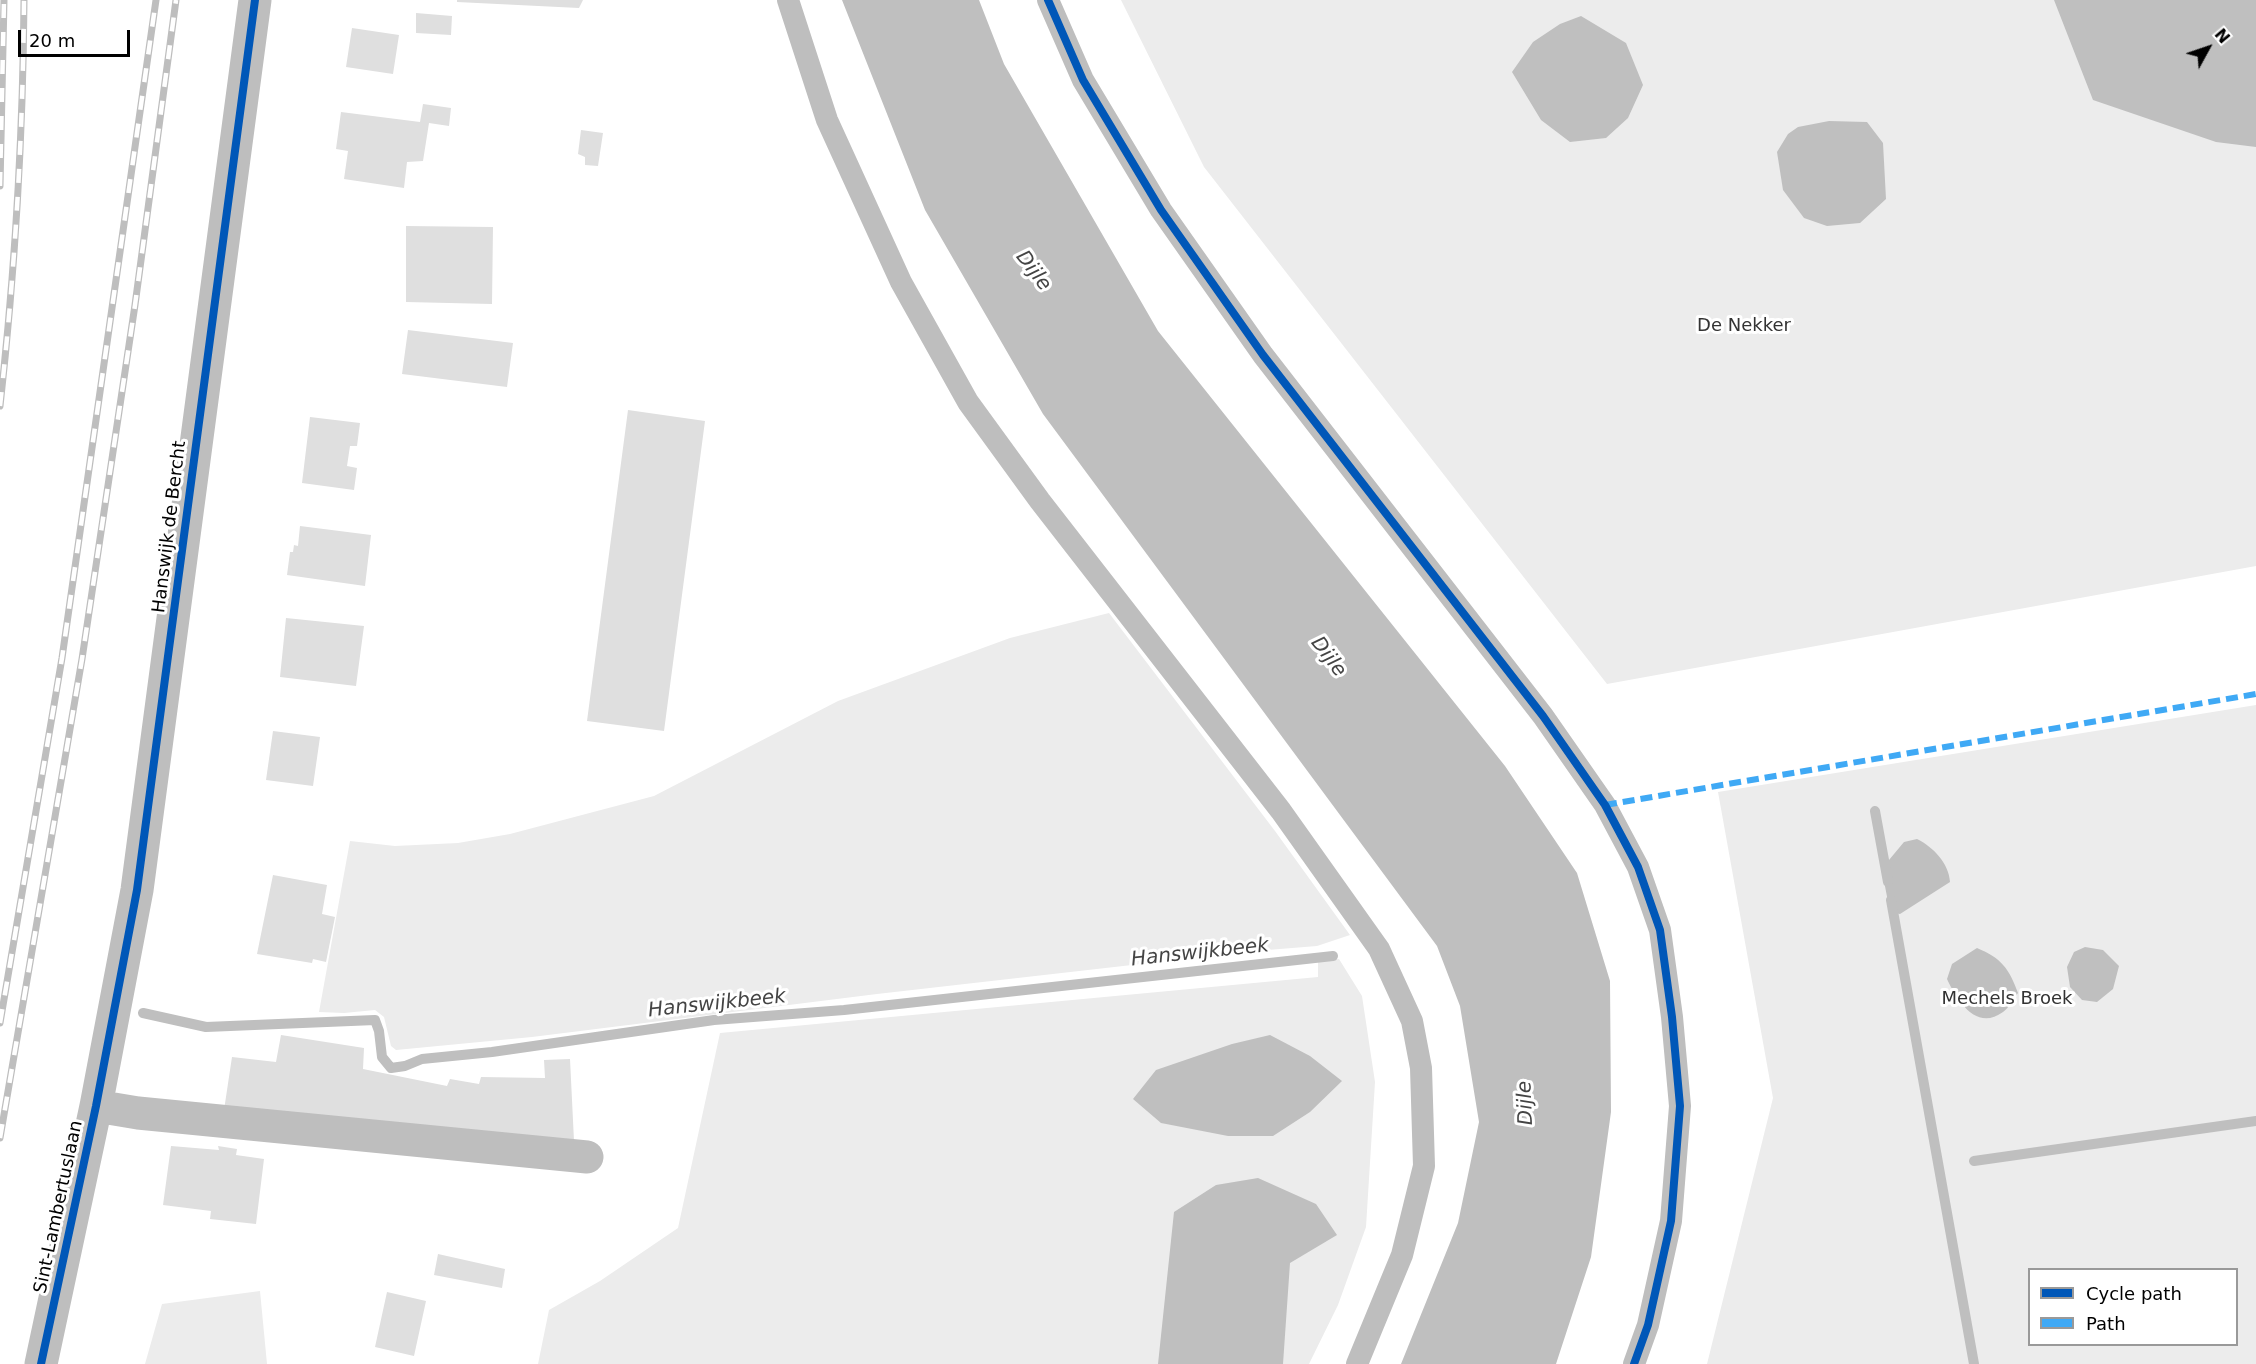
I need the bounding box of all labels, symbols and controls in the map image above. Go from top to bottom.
scale bar [21,18,134,56]
north arrow [2178,18,2238,78]
text: N [2211,25,2234,47]
text: 20 m [29,30,75,51]
water label: Dijle [1010,246,1056,296]
park label: De Nekker [1697,315,1791,337]
street label: Hanswijk de Bercht [149,440,191,614]
water label: Dijle [1305,632,1351,682]
water label: Hanswijkbeek [1130,934,1270,972]
water label: Hanswijkbeek [647,985,787,1023]
park label: Mechels Broek [1942,988,2072,1010]
water label: Dijle [1513,1080,1539,1126]
street label: Sint-Lambertuslaan [30,1119,88,1295]
legend [2028,1268,2238,1346]
text: Cycle path [2086,1283,2182,1304]
text: Path [2086,1313,2126,1334]

